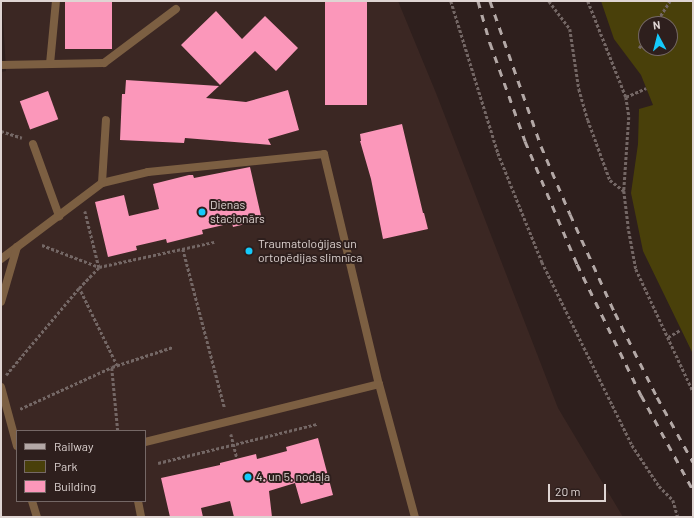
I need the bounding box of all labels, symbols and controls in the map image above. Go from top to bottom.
north arrow [638,16,678,56]
text: N [652,18,661,31]
place label: Dienas stacionārs [210,198,265,226]
marker: Dienas stacionārs [197,207,207,217]
place label: Traumatoloģijas un ortopēdijas slimnīca [258,237,362,265]
marker: Traumatoloģijas un ortopēdijas slimnīca [243,245,255,257]
legend [16,430,146,502]
text: Railway [54,439,93,453]
text: Park [54,459,78,473]
place label: 4. un 5. nodaļa [256,470,330,484]
marker: 4. un 5. nodaļa [243,472,253,482]
scale bar [550,476,608,502]
text: Building [54,479,96,493]
text: 20 m [555,484,581,498]

